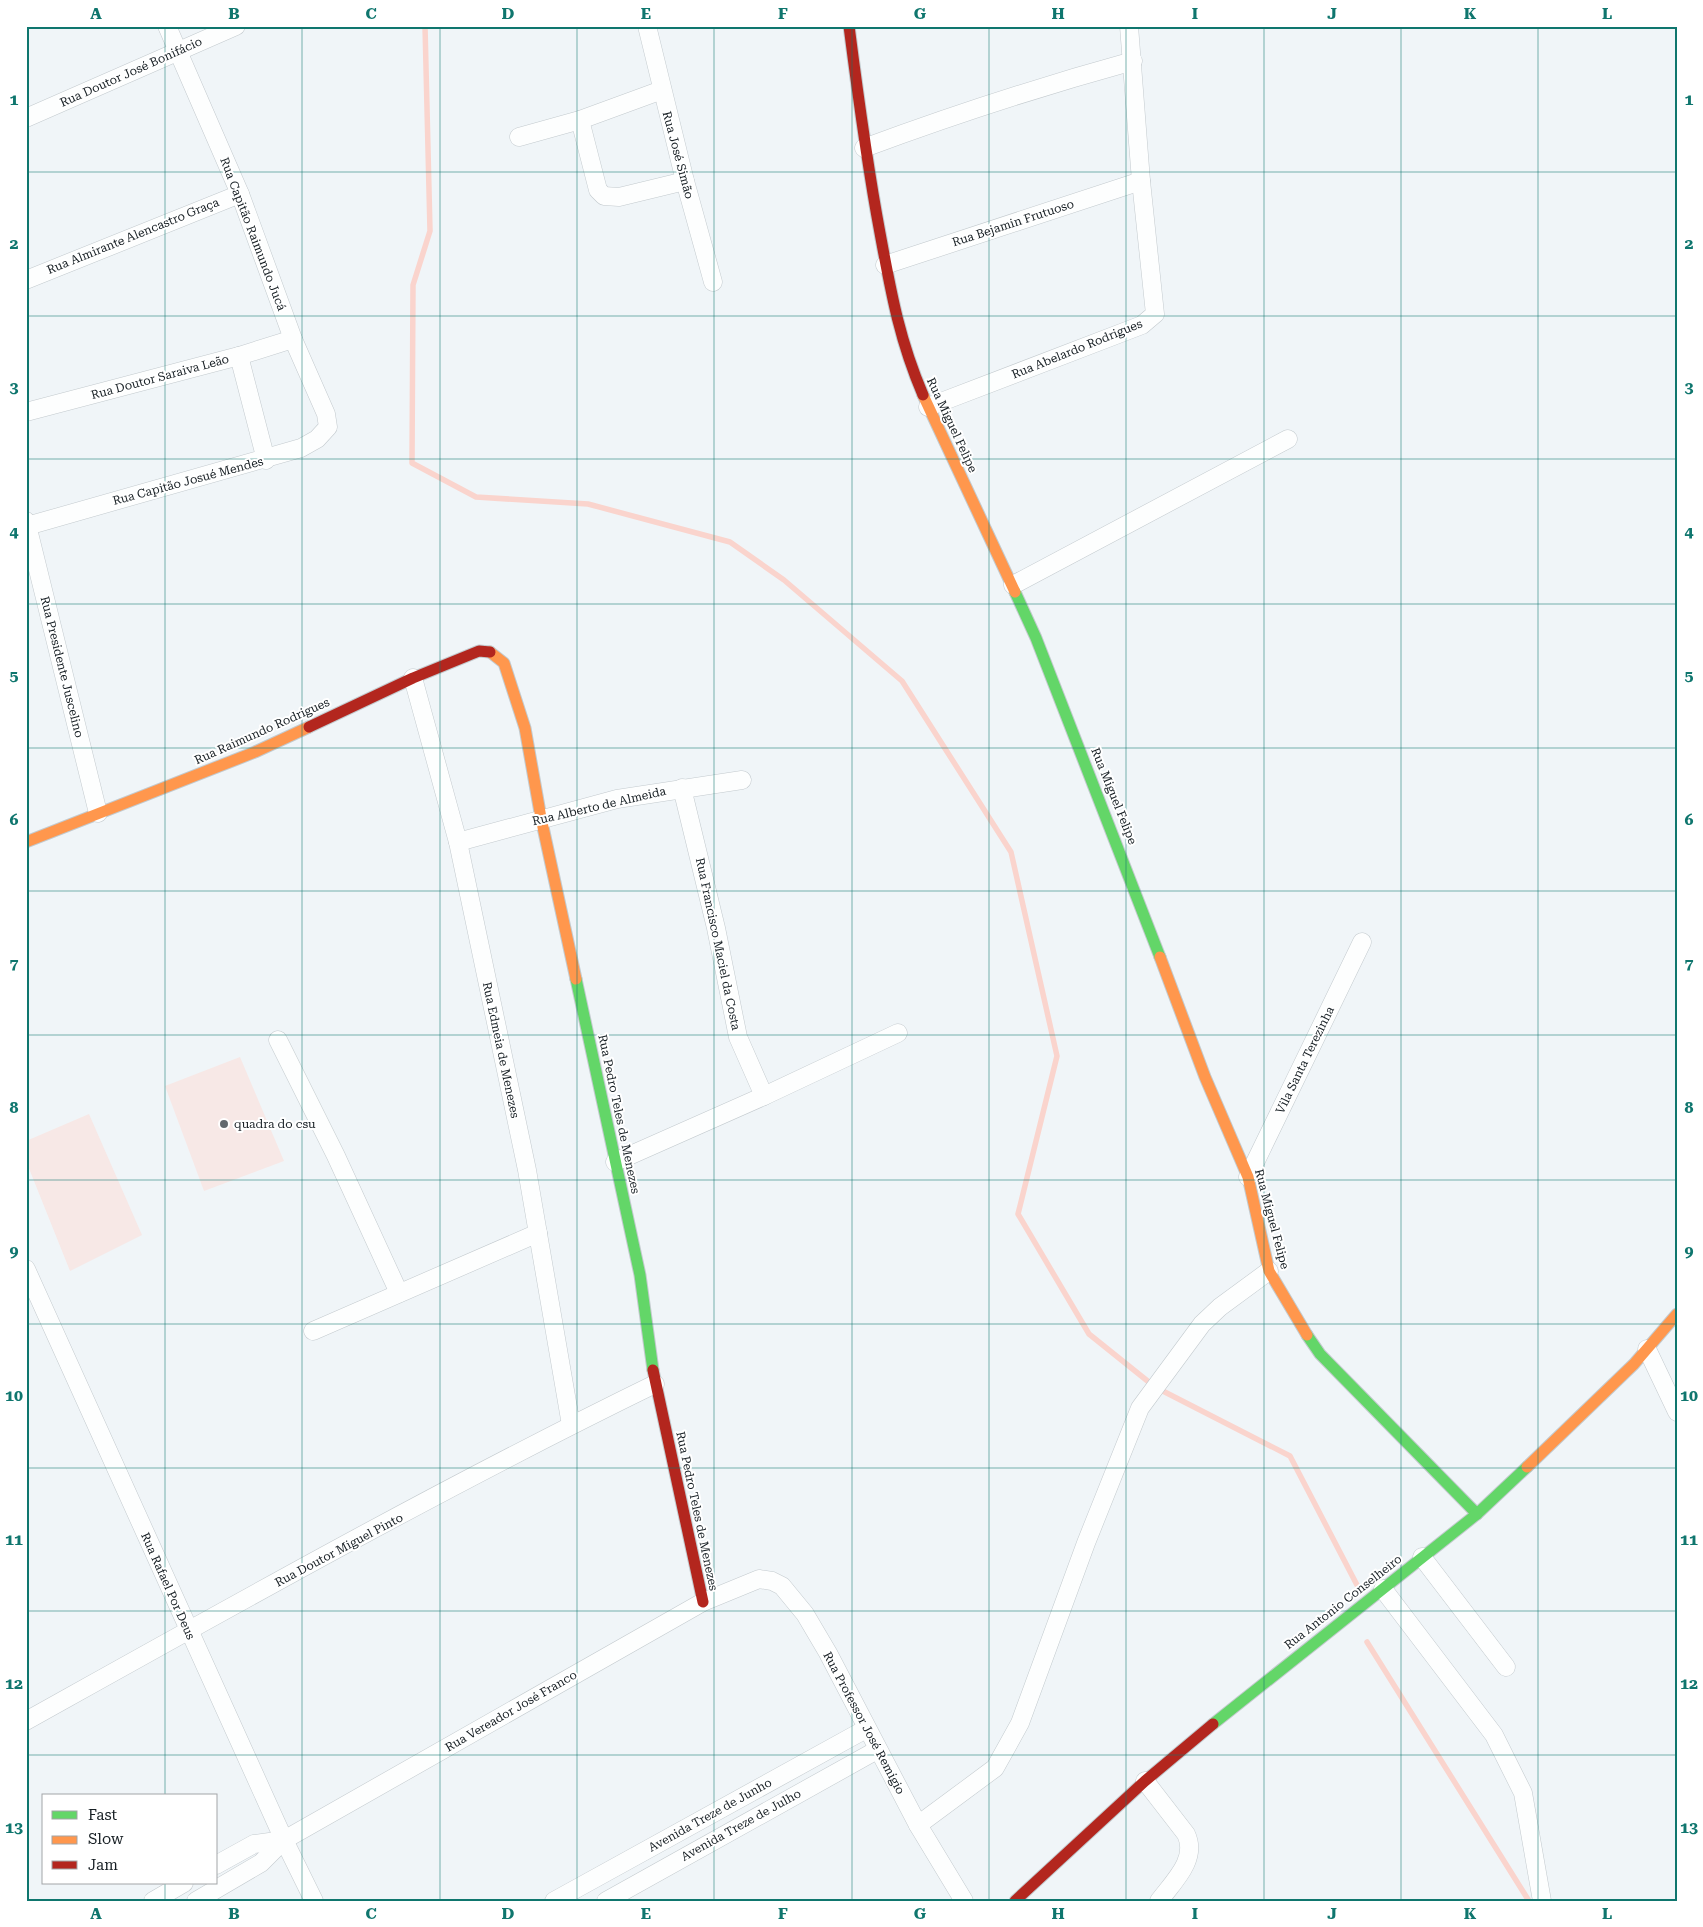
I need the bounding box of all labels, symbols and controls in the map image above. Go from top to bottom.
text: A [90,4,102,23]
text: B [228,4,240,23]
text: C [365,4,377,23]
text: D [502,4,515,23]
text: E [641,4,651,23]
text: F [778,4,788,23]
text: G [914,4,927,23]
text: H [1051,4,1065,23]
text: I [1192,4,1198,23]
text: J [1327,4,1337,23]
text: K [1464,4,1477,23]
text: L [1602,4,1612,23]
street label: Rua Doutor José Bonifácio [58,34,204,110]
text: 1 [10,90,19,109]
text: 1 [1685,90,1694,109]
street label: Rua José Simão [660,110,696,200]
street label: Rua Capitão Raimundo Jucá [217,155,289,313]
street label: Rua Almirante Alencastro Graça [45,195,221,277]
street label: Rua Bejamin Frutuoso [950,197,1076,249]
text: 2 [10,234,19,253]
text: 2 [1685,234,1694,253]
street label: Rua Abelardo Rodrigues [1010,316,1145,382]
street label: Rua Doutor Saraiva Leão [90,352,230,402]
street label: Rua Miguel Felipe [924,375,980,475]
text: 3 [10,378,19,397]
text: 3 [1685,378,1694,397]
street label: Rua Capitão Josué Mendes [111,454,265,508]
text: 4 [10,522,19,541]
text: 4 [1685,522,1694,541]
street label: Rua Presidente Juscelino [38,595,86,739]
text: 5 [10,666,19,685]
text: 5 [1685,666,1694,685]
street label: Rua Raimundo Rodrigues [192,695,332,767]
street label: Rua Miguel Felipe [1088,746,1140,847]
street label: Rua Alberto de Almeida [531,784,668,828]
text: 6 [10,810,19,829]
text: 6 [1685,810,1694,829]
street label: Rua Francisco Maciel da Costa [693,856,743,1032]
text: 7 [10,954,19,973]
text: 7 [1685,954,1694,973]
street label: Rua Edmeia de Menezes [480,981,522,1120]
street label: Vila Santa Terezinha [1273,1004,1337,1116]
street label: Rua Pedro Teles de Menezes [595,1033,643,1195]
text: 8 [10,1098,19,1117]
text: 8 [1685,1098,1694,1117]
place label: quadra do csu [234,1117,316,1131]
marker: quadra do csu [218,1118,230,1130]
street label: Rua Miguel Felipe [1252,1167,1292,1271]
text: 9 [10,1242,19,1261]
text: 9 [1685,1242,1694,1261]
text: 10 [5,1386,23,1405]
text: 10 [1680,1386,1698,1405]
street label: Rua Pedro Teles de Menezes [673,1430,721,1592]
street label: Rua Doutor Miguel Pinto [273,1510,405,1590]
text: 11 [5,1530,23,1549]
street label: Rua Rafael Por Deus [138,1530,198,1642]
text: 11 [1680,1530,1698,1549]
street label: Rua Antonio Conselheiro [1282,1552,1404,1652]
street label: Rua Professor José Remígio [820,1649,908,1797]
street label: Rua Vereador José Franco [443,1668,579,1754]
text: 12 [5,1674,23,1693]
text: 12 [1680,1674,1698,1693]
street label: Avenida Treze de Junho [646,1775,774,1855]
street label: Avenida Treze de Julho [679,1786,803,1864]
legend [42,1794,218,1884]
text: Fast [88,1806,118,1824]
text: 13 [5,1818,23,1837]
text: 13 [1680,1818,1698,1837]
text: Slow [88,1830,124,1848]
text: Jam [88,1856,118,1874]
text: A [90,1904,102,1923]
text: B [228,1904,240,1923]
text: C [365,1904,377,1923]
text: D [502,1904,515,1923]
text: E [641,1904,651,1923]
text: F [778,1904,788,1923]
text: G [914,1904,927,1923]
text: H [1051,1904,1065,1923]
text: I [1192,1904,1198,1923]
text: J [1327,1904,1337,1923]
text: K [1464,1904,1477,1923]
text: L [1602,1904,1612,1923]

